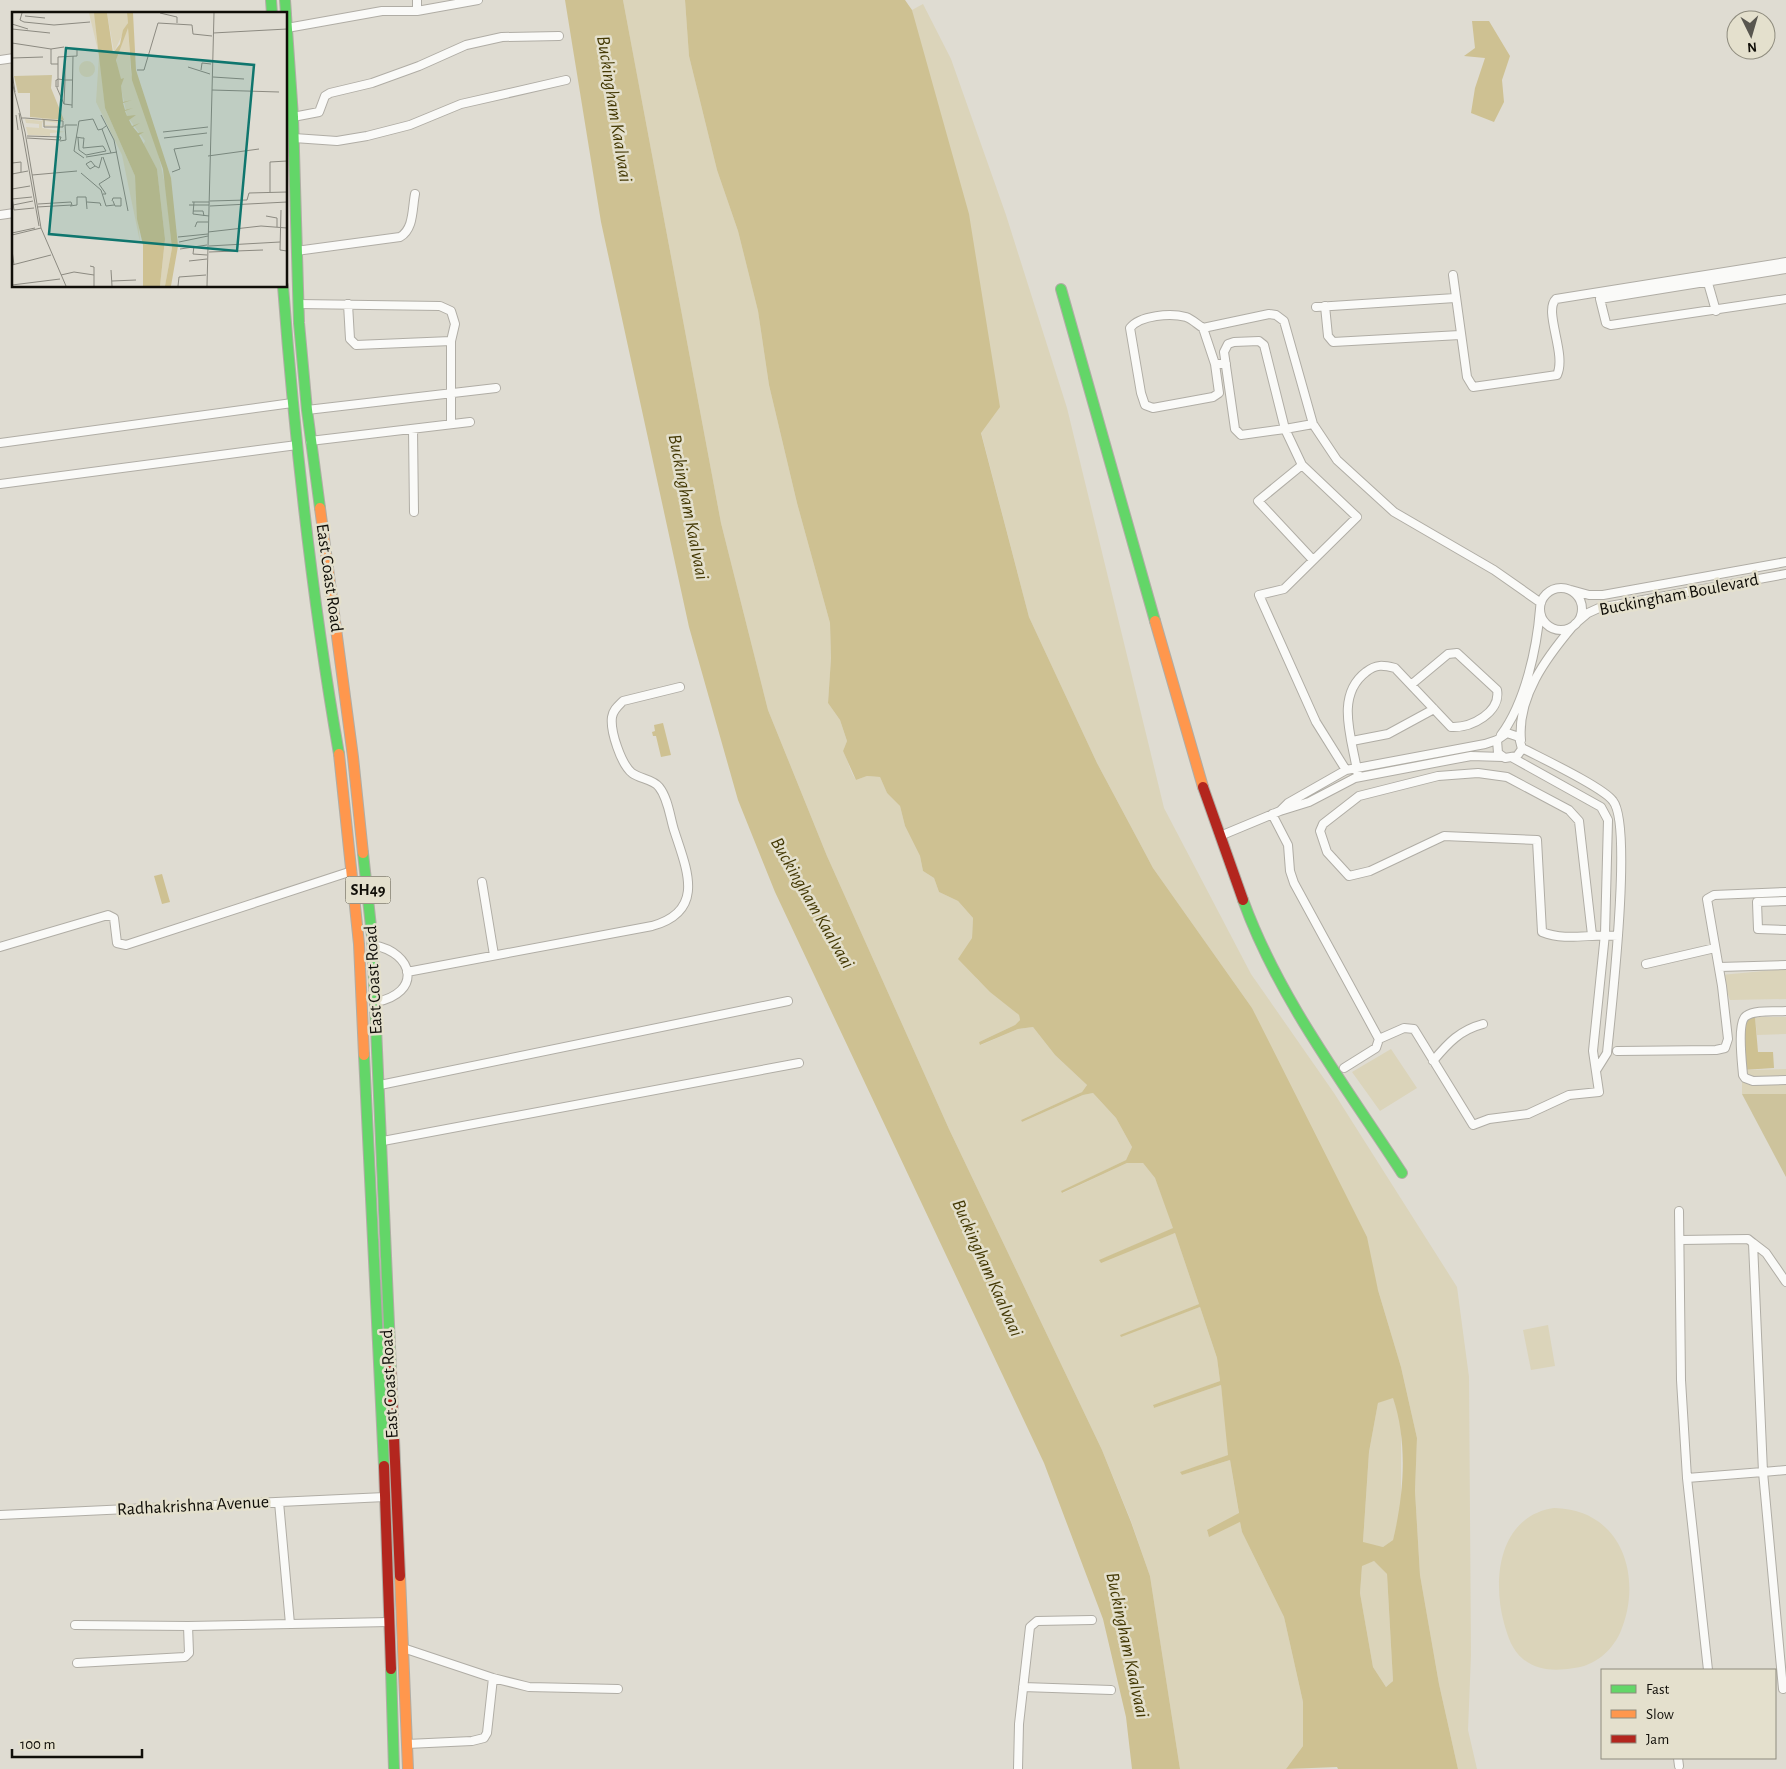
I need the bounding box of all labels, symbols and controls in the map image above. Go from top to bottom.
north arrow [1726,10,1776,60]
inset map [12,12,288,288]
water label: Buckingham Kaalvaai [593,34,635,184]
text: N [1747,40,1758,54]
water label: Buckingham Kaalvaai [665,433,711,581]
street label: East Coast Road [312,523,346,633]
street label: Buckingham Boulevard [1598,571,1760,619]
water label: Buckingham Kaalvaai [767,834,857,972]
road number: SH49 [346,876,390,904]
street label: East Coast Road [362,925,386,1035]
water label: Buckingham Kaalvaai [948,1197,1026,1339]
street label: East Coast Road [378,1329,402,1439]
street label: Radhakrishna Avenue [117,1493,269,1519]
water label: Buckingham Kaalvaai [1102,1571,1152,1719]
legend [1601,1669,1776,1759]
text: Fast [1646,1682,1670,1697]
text: Slow [1646,1707,1674,1722]
scale bar [12,1726,142,1758]
text: Jam [1646,1732,1669,1747]
text: 100 m [20,1737,55,1752]

